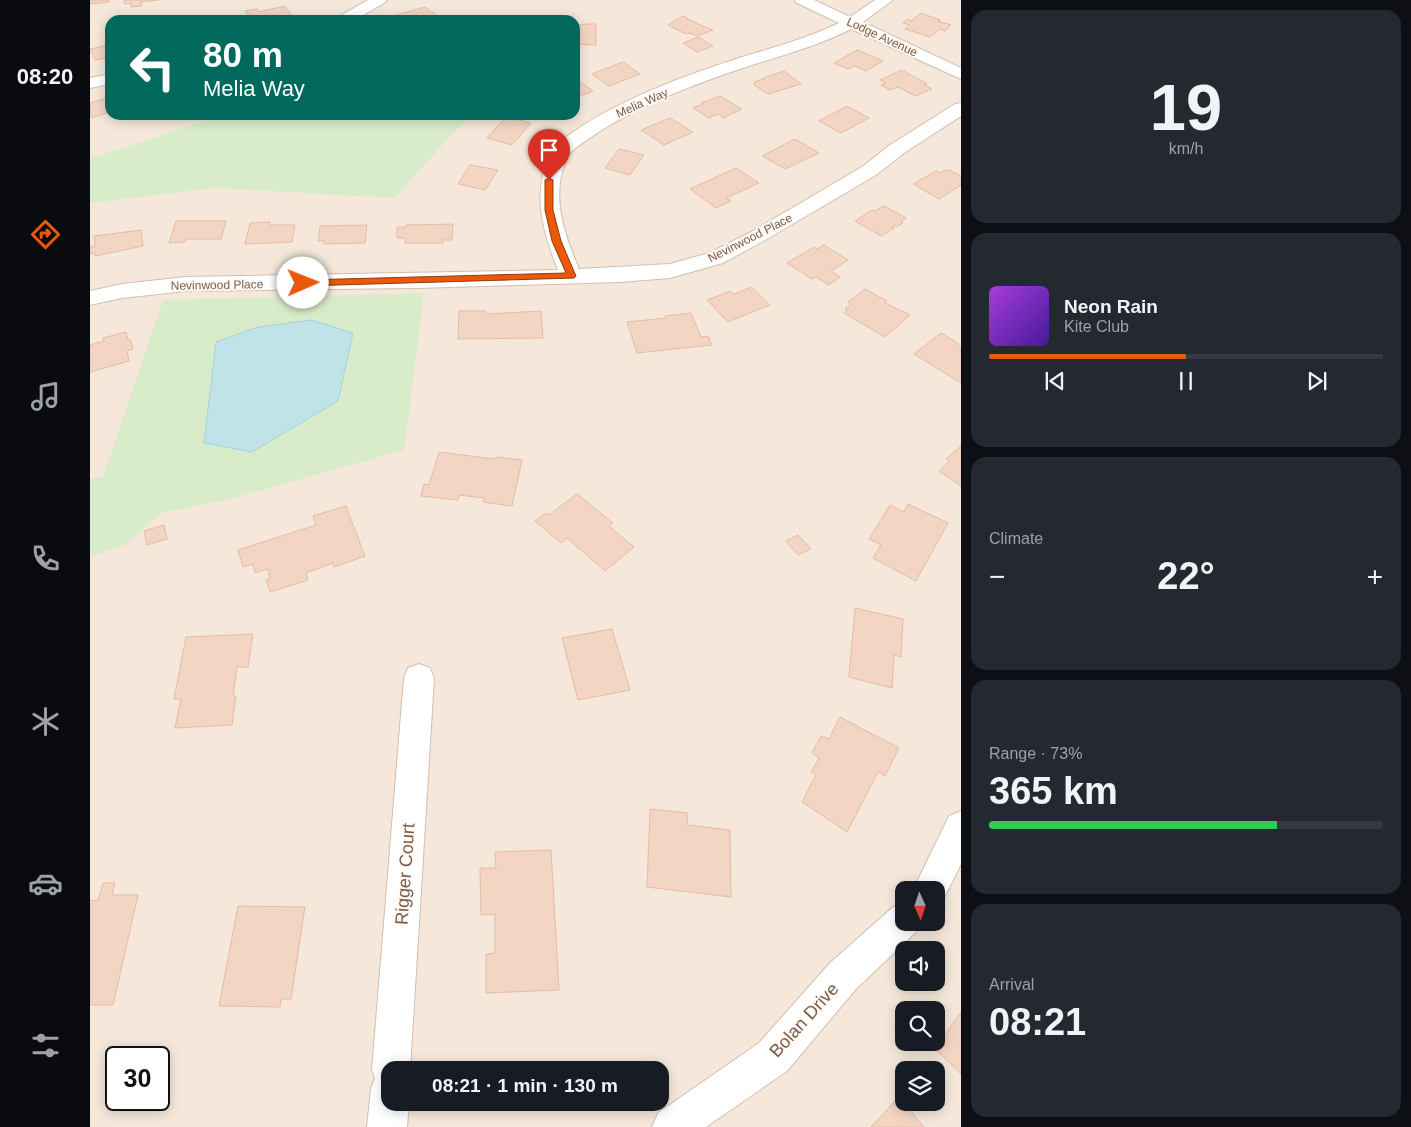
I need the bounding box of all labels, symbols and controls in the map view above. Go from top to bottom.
street label: Lodge Avenue [844,14,920,60]
icon: left [120,35,185,100]
text: 80 m [203,35,283,74]
text: 08:20 [17,64,73,89]
text: 19 [1150,71,1222,144]
text: Melia Way [203,76,305,101]
street label: Melia Way [614,85,670,121]
pin [528,129,570,180]
icon: arrive [535,136,563,164]
text: km/h [1169,140,1203,157]
street label: Nevinwood Place [706,211,795,265]
icon: directions [28,217,63,252]
position arrow [276,256,328,308]
street label: Nevinwood Place [171,277,264,293]
text: Neon Rain [1064,296,1158,317]
text: Kite Club [1064,318,1129,335]
icon: previous [1041,367,1069,395]
icon: pause [1172,367,1200,395]
icon: next [1303,367,1331,395]
icon: music [28,379,63,414]
text: Climate [989,530,1043,547]
icon: phone [28,541,63,576]
text: 22° [1157,555,1215,597]
text: − [989,561,1005,592]
text: + [1367,561,1383,592]
icon: climate [28,704,63,739]
text: Range · 73% [989,745,1082,762]
text: 365 km [989,770,1118,812]
street label: Rigger Court [391,822,419,926]
icon: car [28,866,63,901]
north arrow [895,881,945,931]
map controls [895,881,945,1111]
button: sound [895,941,945,991]
text: Arrival [989,976,1034,993]
street label: Bolan Drive [765,979,843,1061]
button: search [895,1001,945,1051]
text: 08:21 [989,1001,1086,1043]
icon: filters [28,1028,63,1063]
speed limit sign: 30 [105,1046,170,1111]
button: layers [895,1061,945,1111]
text: 08:21 · 1 min · 130 m [432,1075,618,1096]

